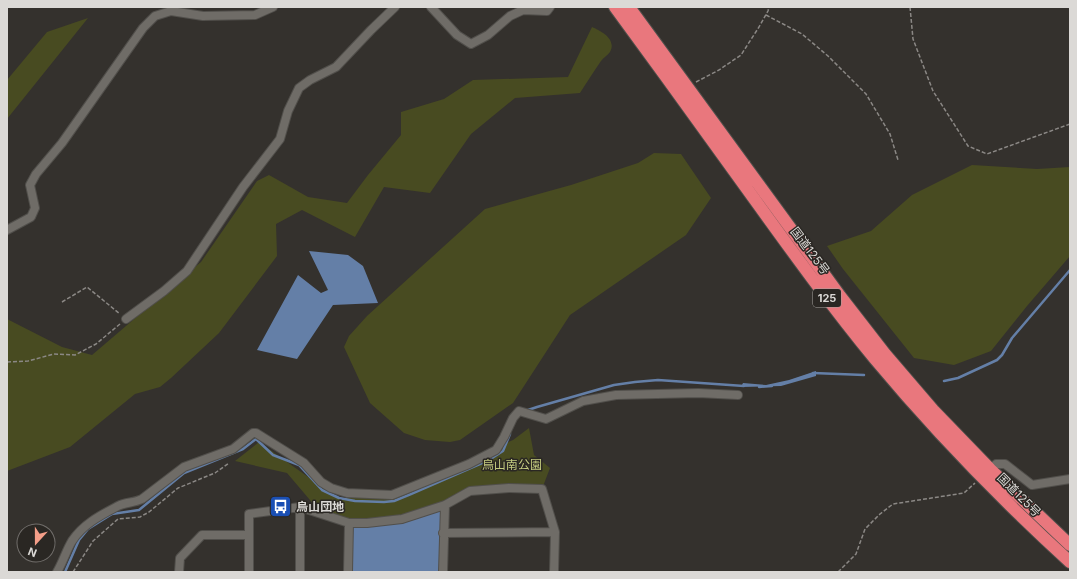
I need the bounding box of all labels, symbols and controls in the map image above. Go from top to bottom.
street label: 国道125号 [788,224,833,277]
road number: 125 [813,289,841,307]
park label: 烏山南公園 [482,457,542,472]
street label: 国道125号 [994,470,1044,520]
bus stop icon: 烏山団地 [267,494,293,520]
place label: 烏山団地 [296,499,344,514]
north arrow [16,523,56,563]
text: N [26,544,39,560]

